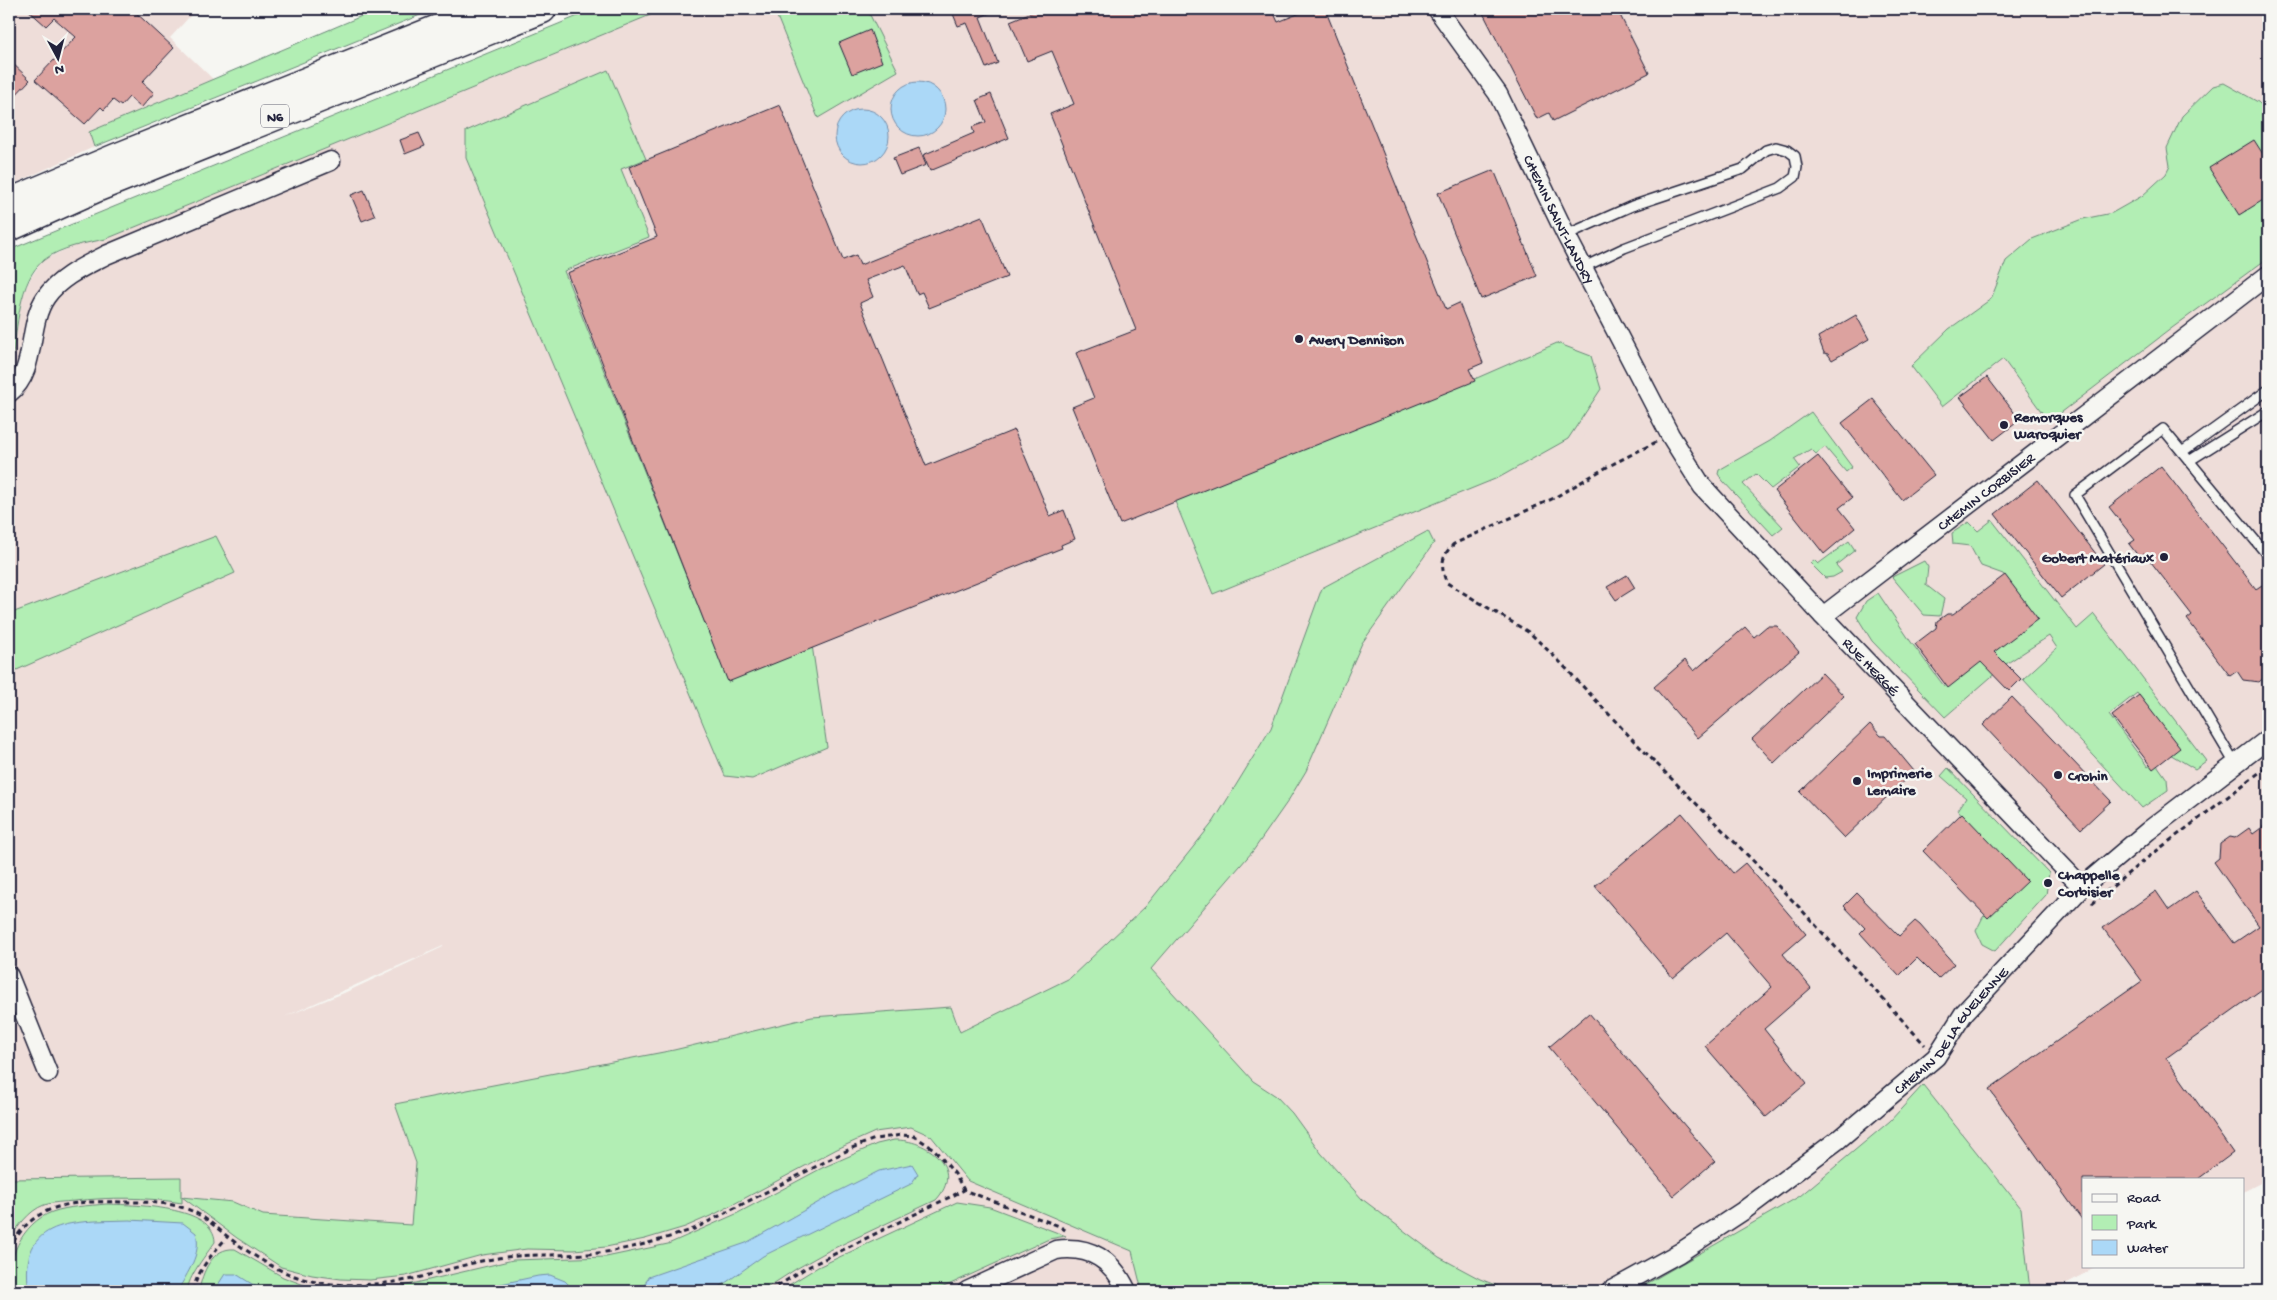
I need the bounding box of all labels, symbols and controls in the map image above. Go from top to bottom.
north arrow [32,32,82,82]
text: N [54,59,65,77]
road number: N6 [261,104,289,128]
street label: CHEMIN SAINT-LANDRY [1518,153,1597,288]
place label: Avery Dennison [1308,332,1405,350]
marker: Avery Dennison [1293,333,1305,345]
place label: Remorques Waroquier [2013,409,2084,444]
marker: Remorques Waroquier [1998,419,2010,431]
street label: CHEMIN CORBISIER [1935,449,2040,536]
place label: Gobert Matériaux [2042,550,2154,568]
marker: Gobert Matériaux [2158,551,2170,563]
street label: RUE HERGÉ [1838,635,1902,701]
place label: Imprimerie Lemaire [1867,765,1933,800]
place label: Crohin [2067,768,2109,786]
marker: Crohin [2052,769,2064,781]
marker: Imprimerie Lemaire [1851,775,1863,787]
place label: Chappelle Corbisier [2057,867,2121,902]
marker: Chappelle Corbisier [2042,877,2054,889]
street label: CHEMIN DE LA GUELENNE [1891,964,2014,1100]
legend [2082,1178,2244,1268]
text: Road [2127,1190,2161,1208]
text: Park [2126,1216,2157,1234]
text: Water [2127,1240,2169,1258]

